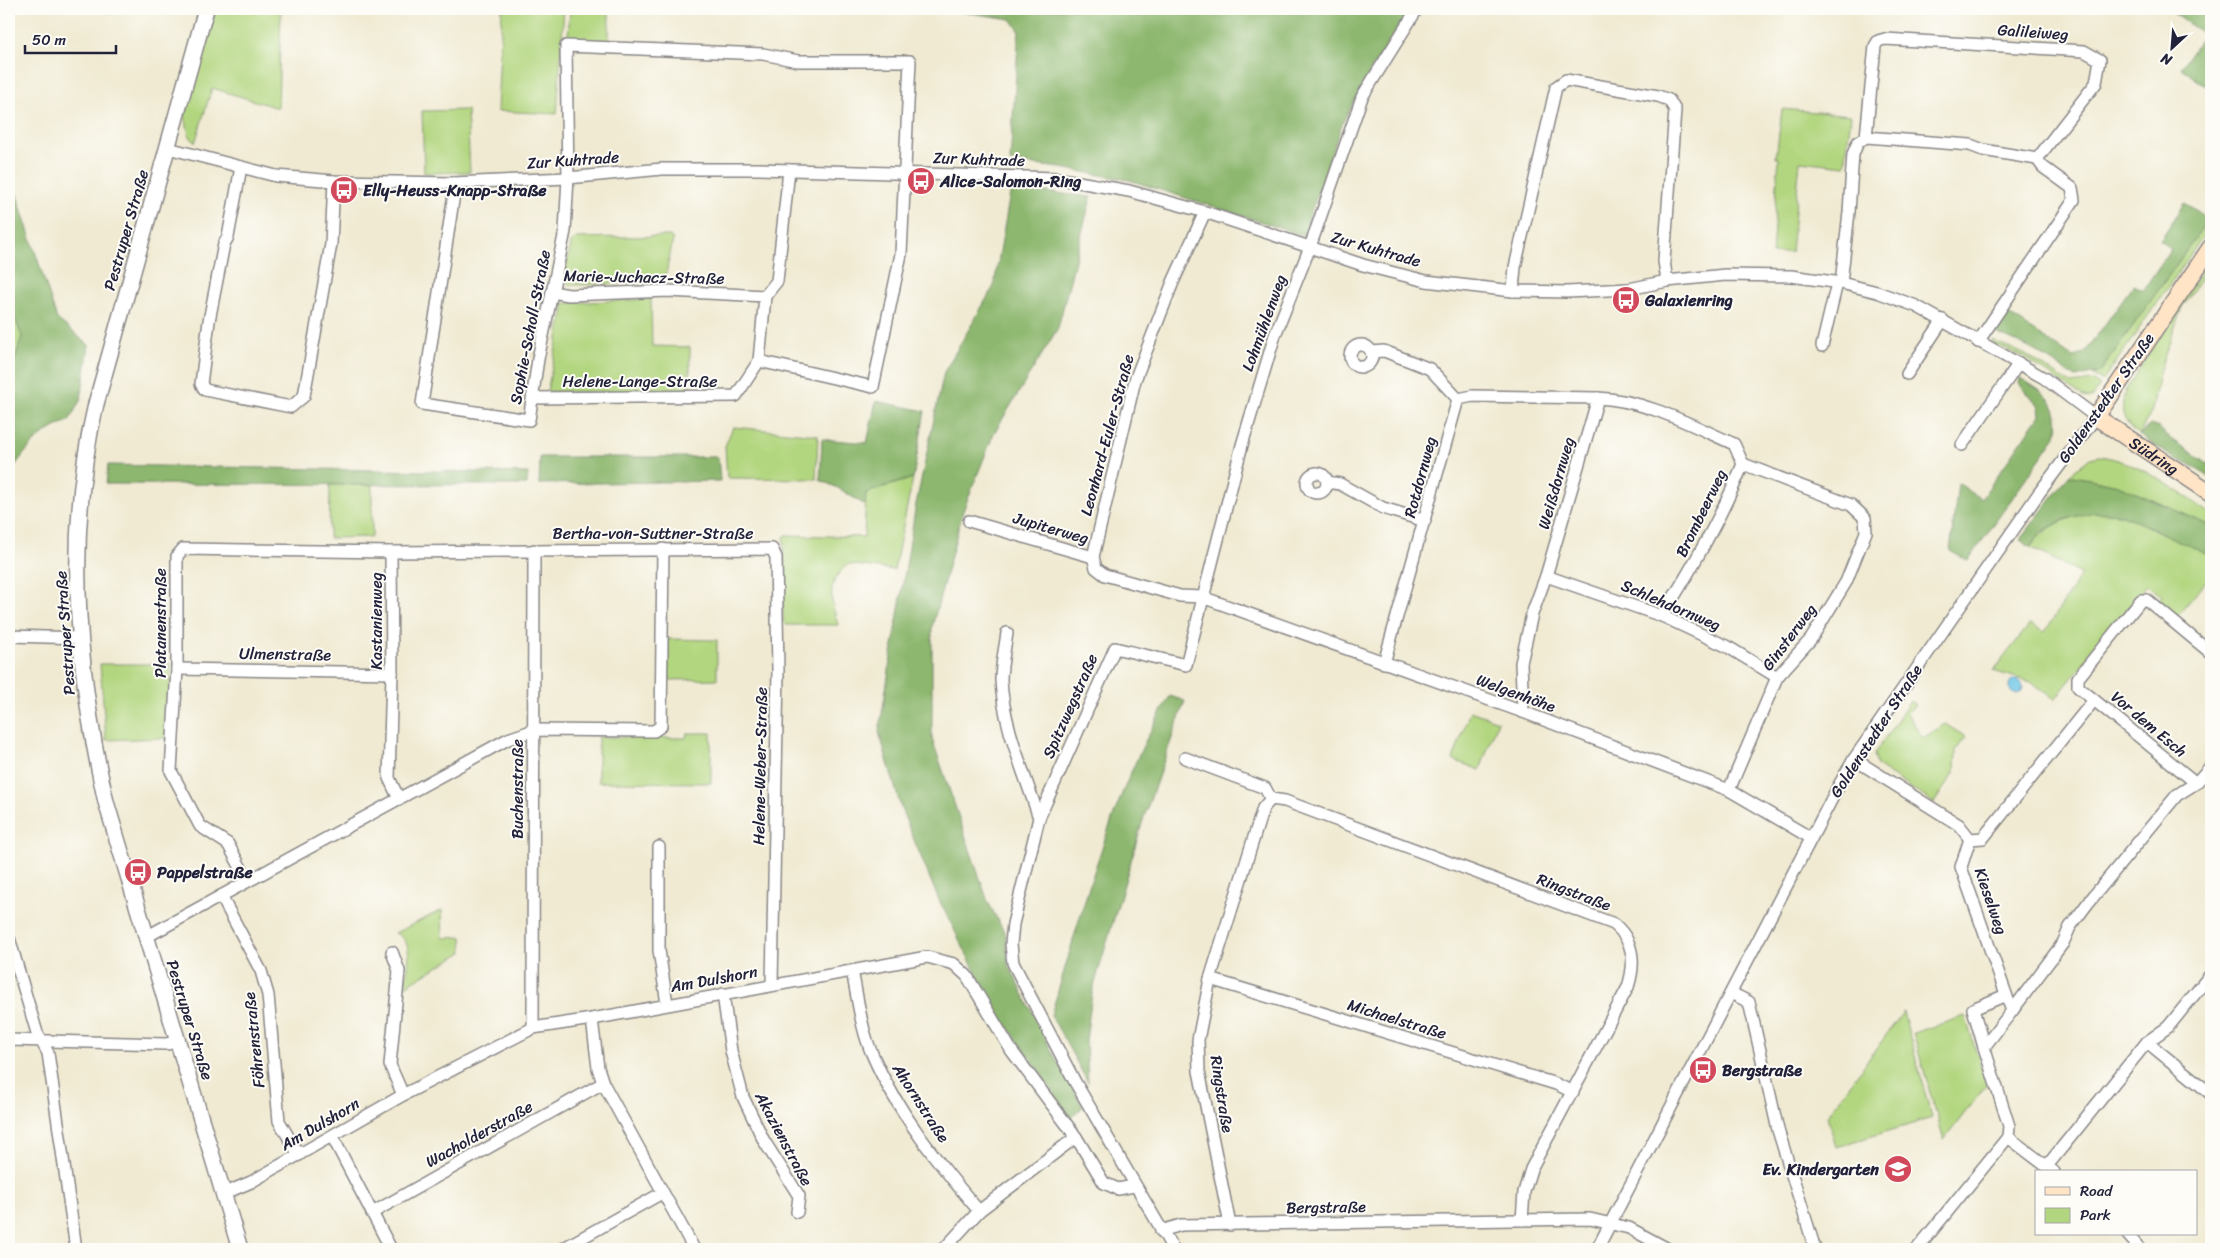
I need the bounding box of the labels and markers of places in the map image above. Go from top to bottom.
bus stop icon: Alice-Salomon-Ring [906,166,936,196]
place label: Alice-Salomon-Ring [939,167,1082,196]
bus stop icon: Elly-Heuss-Knapp-Straße [329,175,359,205]
place label: Elly-Heuss-Knapp-Straße [363,176,547,205]
bus stop icon: Galaxienring [1611,285,1641,315]
place label: Galaxienring [1644,286,1733,315]
bus stop icon: Pappelstraße [123,857,153,887]
place label: Pappelstraße [157,858,253,887]
bus stop icon: Bergstraße [1688,1055,1718,1085]
place label: Bergstraße [1722,1056,1802,1085]
school or university icon: Ev. Kindergarten [1883,1154,1913,1184]
place label: Ev. Kindergarten [1762,1155,1879,1184]

